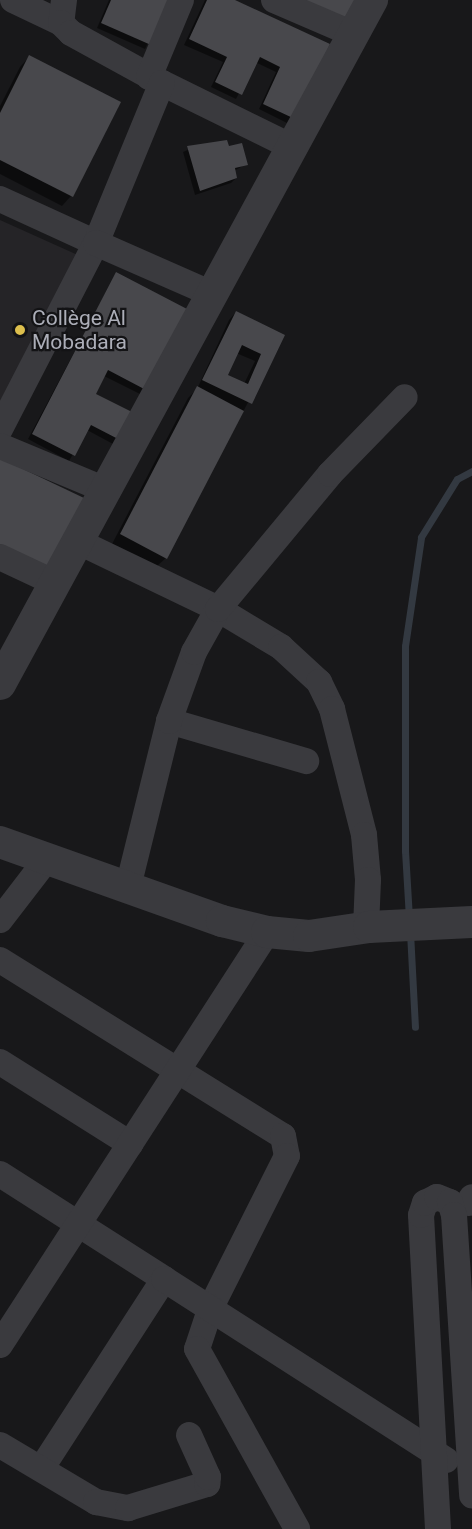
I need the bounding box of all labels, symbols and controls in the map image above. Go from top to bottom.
place label: Collège Al Mobadara [32,305,127,355]
marker: Collège Al Mobadara [13,323,27,337]

